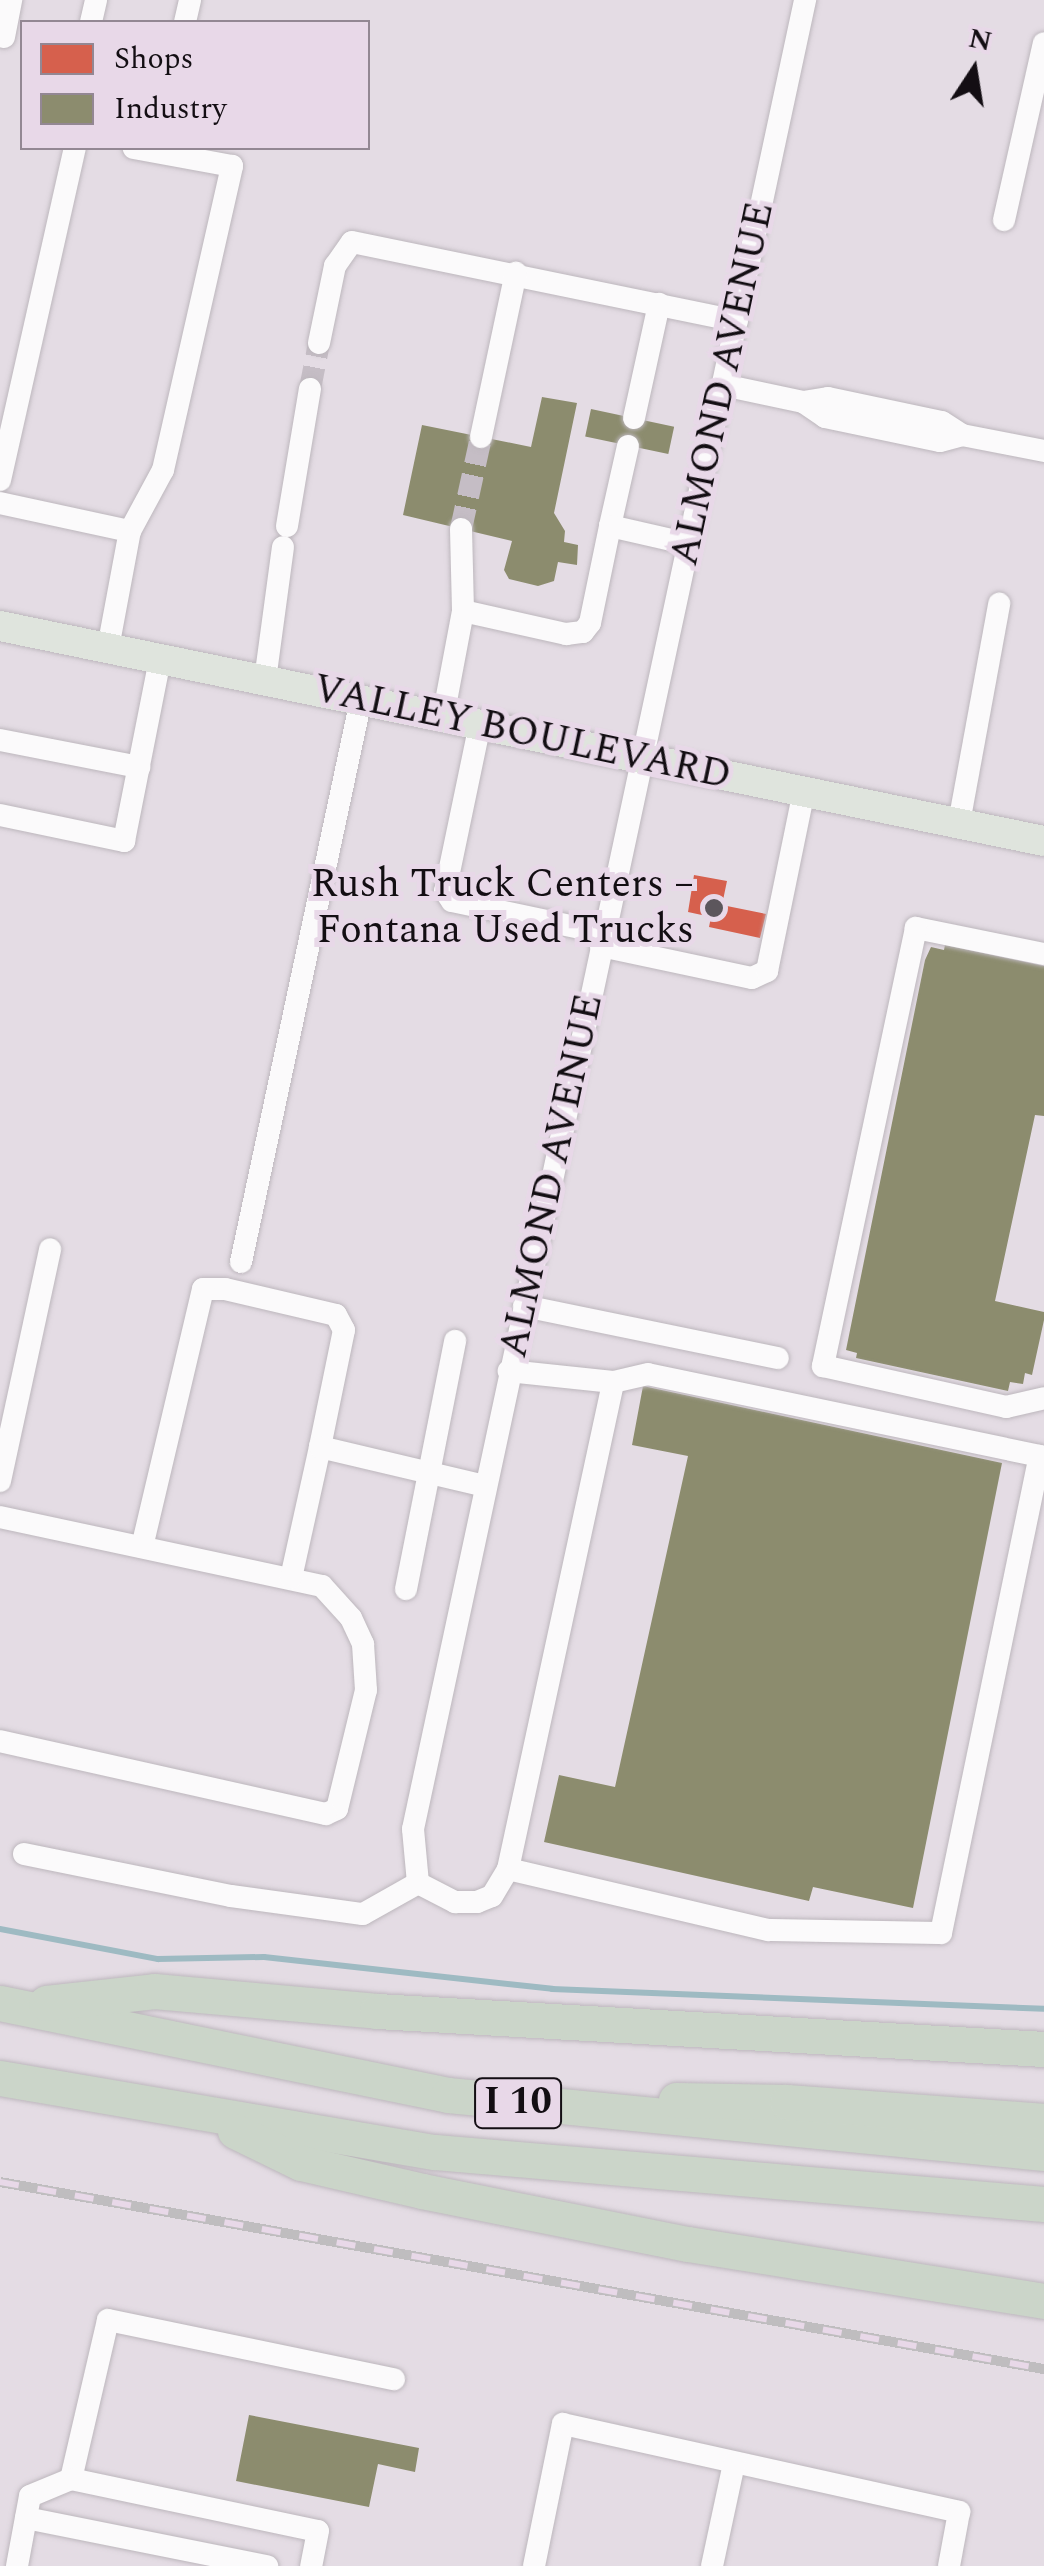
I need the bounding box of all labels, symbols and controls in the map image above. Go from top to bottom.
text: N [965,17,996,64]
legend [20,20,370,150]
north arrow [924,20,1024,120]
text: Shops [114,36,194,82]
text: Industry [114,86,227,132]
street label: ALMOND AVENUE [661,198,785,570]
street label: VALLEY BOULEVARD [309,665,735,801]
place label: Rush Truck Centers – Fontana Used Trucks [311,861,694,955]
marker: Rush Truck Centers – Fontana Used Trucks [703,897,725,919]
street label: ALMOND AVENUE [490,990,614,1362]
road number: I 10 [473,2070,563,2136]

